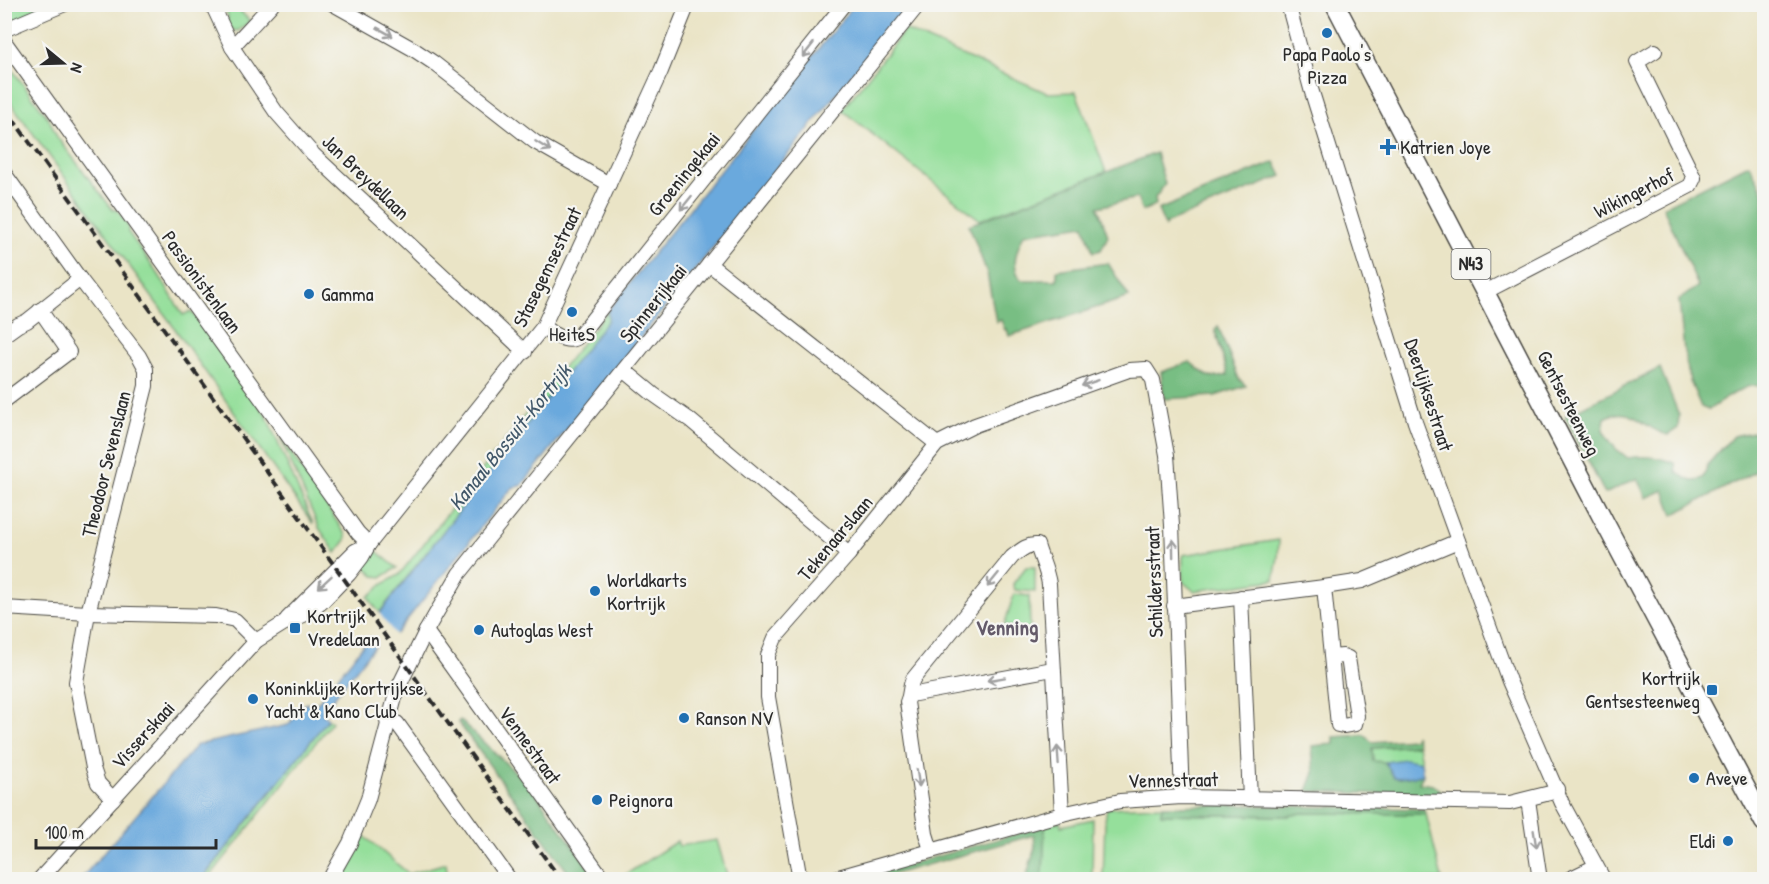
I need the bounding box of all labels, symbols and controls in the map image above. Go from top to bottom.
one-way arrow [376,26,393,38]
marker: Papa Paolo's Pizza [1320,26,1334,40]
north arrow [33,33,93,93]
place label: Papa Paolo's Pizza [1283,40,1371,90]
one-way arrow [801,42,814,58]
text: N [65,60,89,76]
street label: Groeningekaai [641,126,726,222]
street label: Jan Breydellaan [317,128,416,225]
place label: Katrien Joye [1400,133,1491,160]
one-way arrow [534,140,551,153]
marker: Katrien Joye [1381,140,1395,154]
street label: Wikingerhof [1589,161,1679,224]
one-way arrow [680,195,693,211]
street label: Stasegemsestraat [506,201,588,331]
street label: Passionistenlaan [156,225,249,338]
road number: N43 [1452,249,1490,279]
street label: Spinnerijkaai [613,258,693,348]
place label: Gamma [321,280,374,307]
marker: Gamma [302,287,316,301]
marker: HeiteS [565,305,579,319]
place label: HeiteS [549,320,595,347]
street label: Deerlijksestraat [1399,335,1461,455]
street label: Gentsesteenweg [1531,345,1608,460]
water label: Kanaal Bossuit-Kortrijk [441,356,579,516]
one-way arrow [1081,378,1100,389]
street label: Theodoor Sevenslaan [74,388,137,540]
street label: Tekenaarslaan [791,489,878,586]
street label: Schildersstraat [1138,525,1169,638]
one-way arrow [1167,538,1179,558]
place label: Worldkarts Kortrijk [607,566,687,616]
one-way arrow [987,572,1000,588]
one-way arrow [318,575,333,589]
marker: Worldkarts Kortrijk [588,584,602,598]
place label: Kortrijk Vredelaan [307,602,380,652]
district label: Venning [976,613,1038,643]
place label: Autoglas West [491,616,594,643]
marker: Kortrijk Vredelaan [288,621,302,635]
marker: Autoglas West [472,623,486,637]
place label: Kortrijk Gentsesteenweg [1585,664,1700,714]
place label: Koninklijke Kortrijkse Yacht & Kano Club [265,674,424,724]
one-way arrow [986,674,1006,685]
marker: Kortrijk Gentsesteenweg [1705,683,1719,697]
marker: Koninklijke Kortrijkse Yacht & Kano Club [246,692,260,706]
street label: Visserskaai [105,695,180,775]
street label: Vennestraat [493,700,568,790]
place label: Ranson NV [696,704,774,731]
marker: Ranson NV [677,711,691,725]
one-way arrow [1052,746,1063,766]
place label: Aveve [1706,764,1748,791]
street label: Vennestraat [1128,765,1219,794]
one-way arrow [913,767,924,787]
marker: Aveve [1687,771,1701,785]
place label: Peignora [609,786,673,813]
marker: Peignora [590,793,604,807]
scale bar [36,812,216,850]
text: 100 m [45,820,84,845]
place label: Eldi [1690,827,1716,854]
one-way arrow [1530,829,1541,849]
marker: Eldi [1721,834,1735,848]

